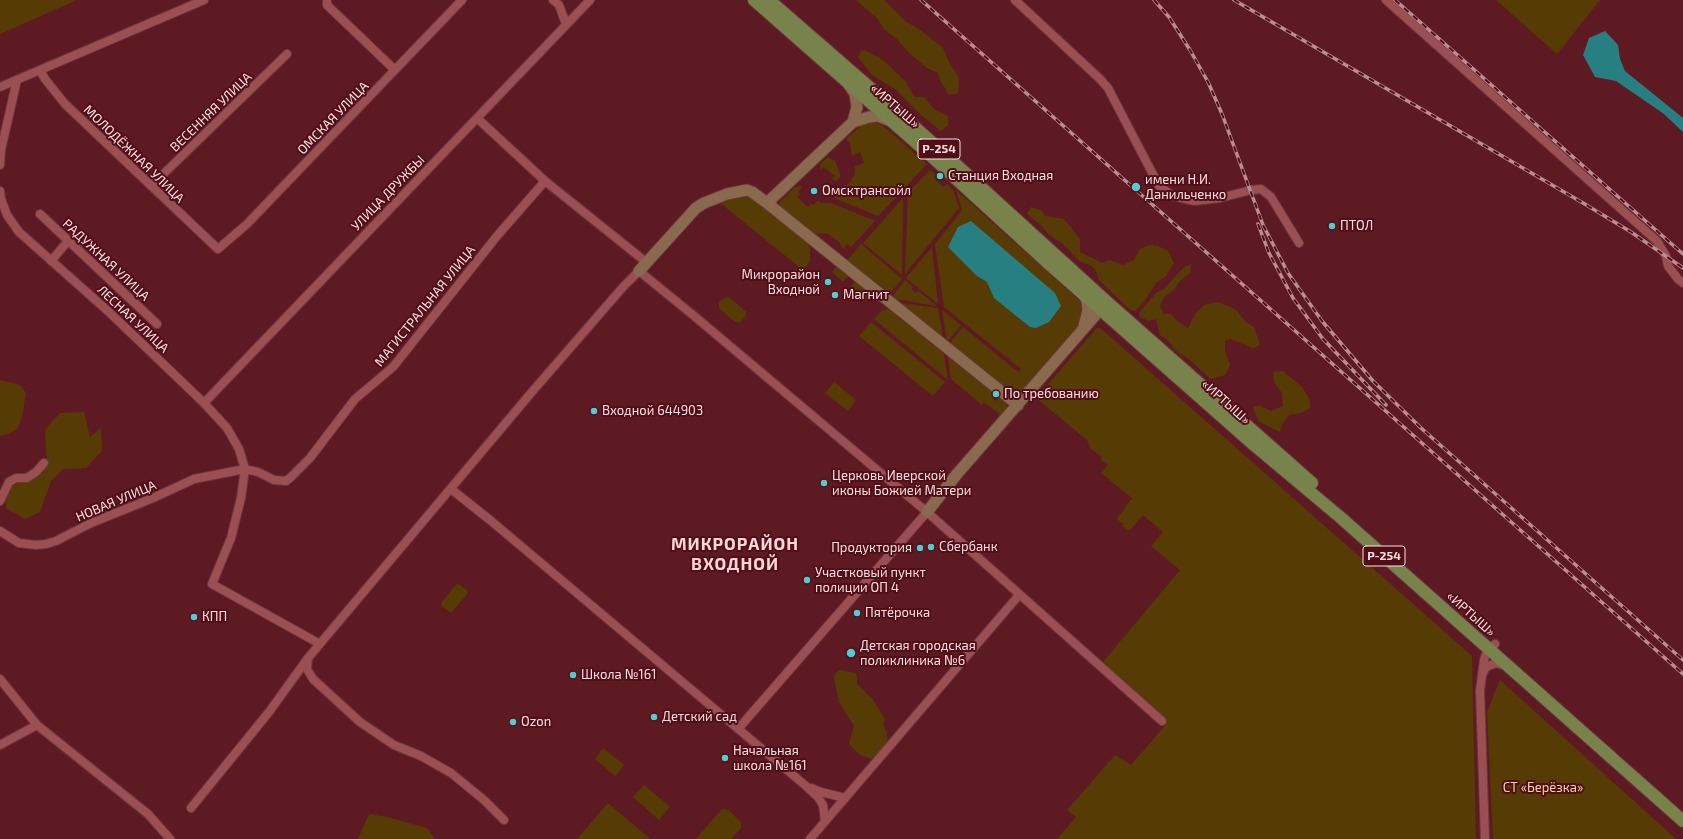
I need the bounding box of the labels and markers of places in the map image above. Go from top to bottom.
place label: Станция Входная [948,168,1053,184]
marker: Станция Входная [935,171,945,181]
place label: имени Н.И. Данильченко [1145,172,1226,203]
marker: имени Н.И. Данильченко [1130,181,1142,193]
place label: Омсктрансойл [822,183,911,199]
marker: Омсктрансойл [809,186,819,196]
place label: ПТОЛ [1340,218,1373,234]
marker: ПТОЛ [1327,221,1337,231]
place label: Микрорайон Входной [742,267,820,298]
marker: Микрорайон Входной [823,277,833,287]
place label: Магнит [843,287,889,303]
marker: Магнит [830,290,840,300]
place label: По требованию [1004,386,1099,402]
marker: По требованию [991,389,1001,399]
place label: Входной 644903 [602,403,703,419]
marker: Входной 644903 [589,406,599,416]
place label: Церковь Иверской иконы Божией Матери [832,468,971,499]
marker: Церковь Иверской иконы Божией Матери [819,478,829,488]
place label: Сбербанк [939,539,998,555]
place label: Продуктория [831,540,912,556]
marker: Сбербанк [926,542,936,552]
marker: Продуктория [915,543,925,553]
place label: Участковый пункт полиции ОП 4 [815,565,926,596]
marker: Участковый пункт полиции ОП 4 [802,575,812,585]
place label: Пятёрочка [865,605,930,621]
marker: Пятёрочка [852,608,862,618]
place label: КПП [202,609,227,625]
marker: КПП [189,612,199,622]
place label: Детская городская поликлиника №6 [860,638,976,669]
marker: Детская городская поликлиника №6 [845,647,857,659]
place label: Школа №161 [581,667,656,683]
marker: Школа №161 [568,670,578,680]
place label: Детский сад [662,709,737,725]
marker: Детский сад [649,712,659,722]
place label: Ozon [521,714,551,730]
marker: Ozon [508,717,518,727]
place label: Начальная школа №161 [733,743,807,774]
marker: Начальная школа №161 [720,753,730,763]

